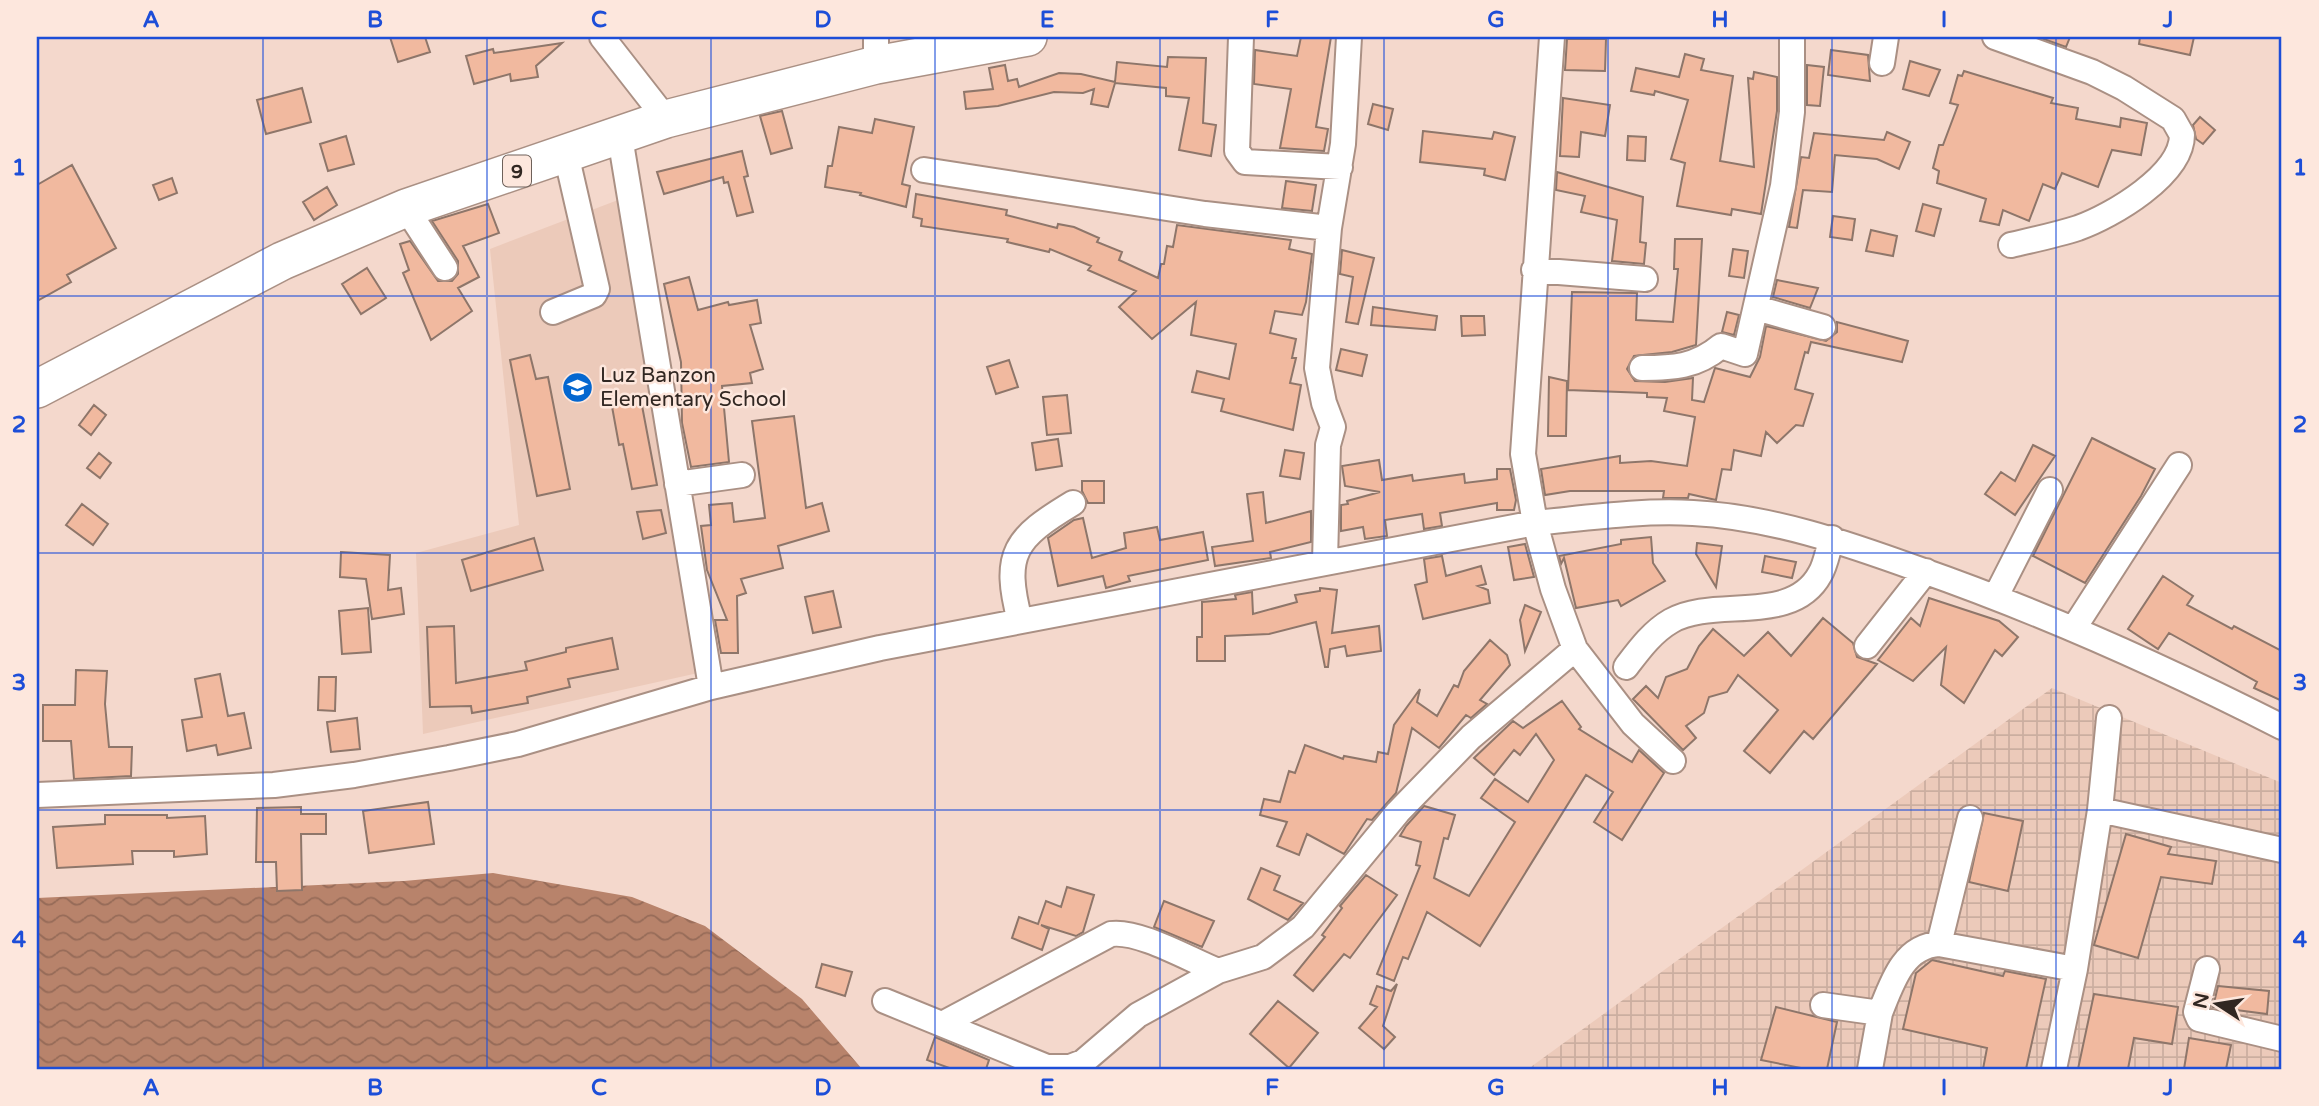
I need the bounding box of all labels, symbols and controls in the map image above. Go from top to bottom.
text: A [142,6,160,34]
text: B [367,6,383,34]
text: C [591,6,607,34]
text: D [814,6,832,34]
text: E [1040,6,1054,34]
text: F [1265,6,1279,34]
text: G [1487,6,1505,34]
text: H [1711,6,1729,34]
text: I [1941,6,1947,34]
text: J [2162,6,2173,34]
text: 1 [12,154,26,182]
text: 1 [2293,154,2307,182]
road number: 9 [503,155,531,186]
place label: Luz Banzon Elementary School [600,363,787,412]
school or university icon: Luz Banzon Elementary School [560,370,594,404]
text: 2 [12,411,26,439]
text: 2 [2293,411,2307,439]
text: 3 [12,669,26,697]
text: 3 [2293,669,2307,697]
text: 4 [12,926,27,954]
text: 4 [2293,926,2308,954]
north arrow [2182,970,2252,1040]
text: N [2189,991,2214,1010]
text: A [142,1074,160,1102]
text: B [367,1074,383,1102]
text: C [591,1074,607,1102]
text: D [814,1074,832,1102]
text: E [1040,1074,1054,1102]
text: F [1265,1074,1279,1102]
text: G [1487,1074,1505,1102]
text: H [1711,1074,1729,1102]
text: I [1941,1074,1947,1102]
text: J [2162,1074,2173,1102]

